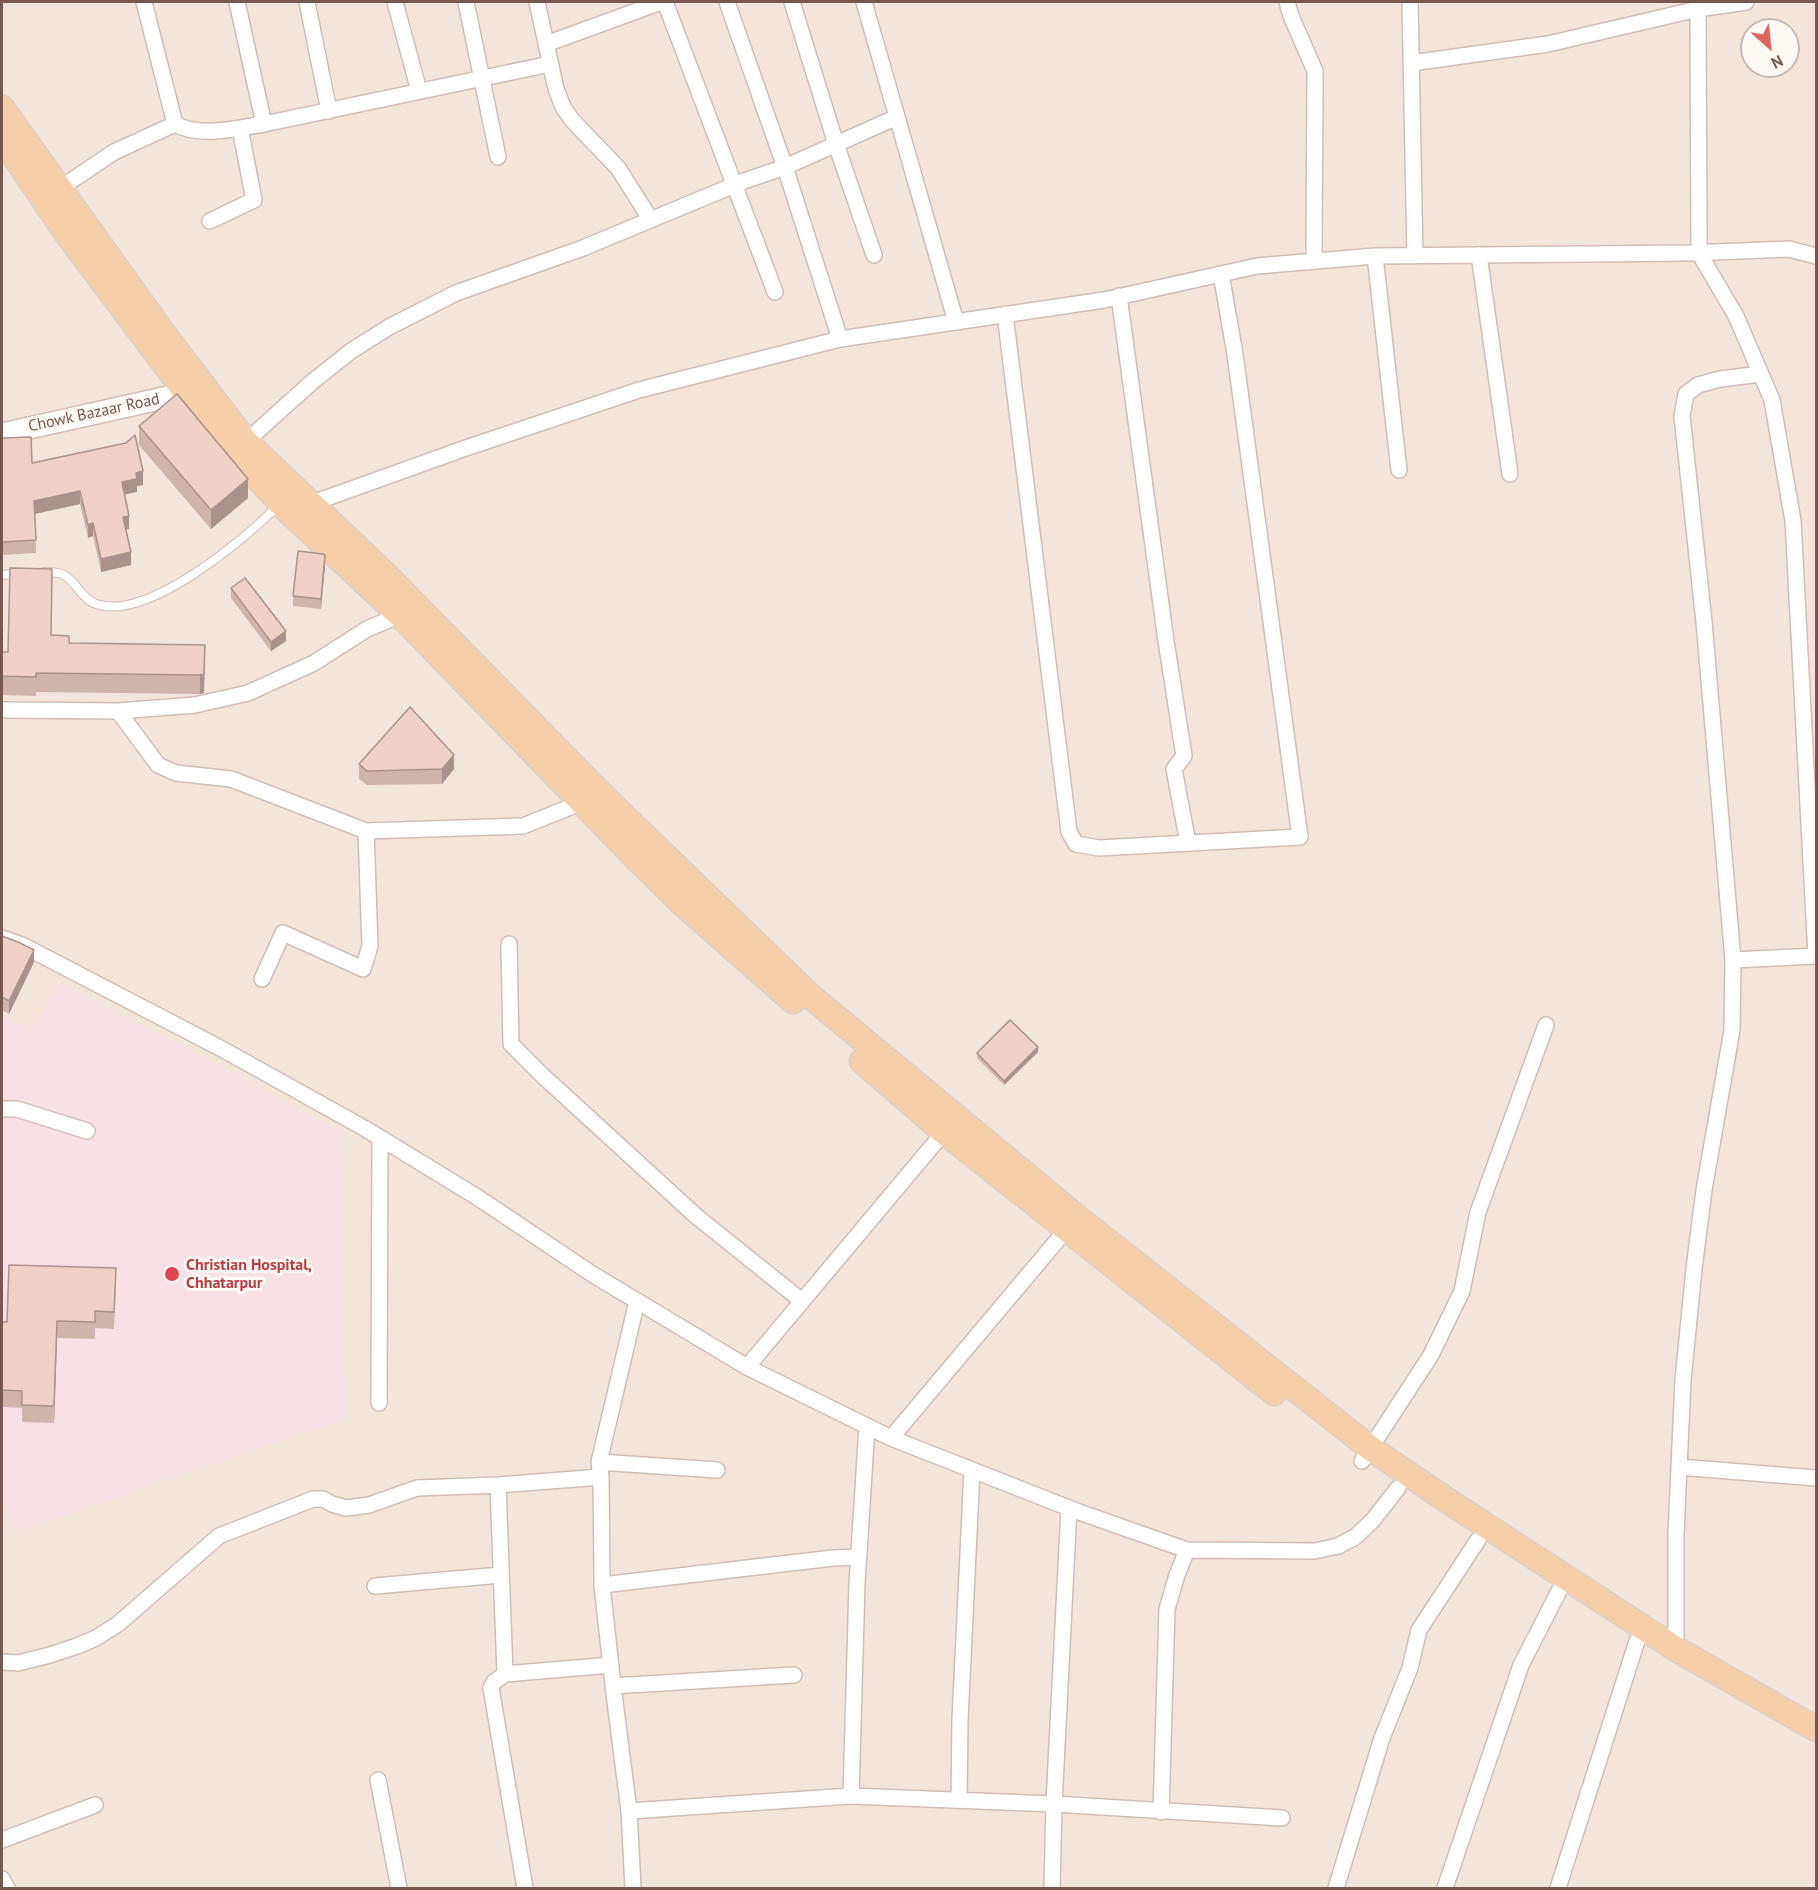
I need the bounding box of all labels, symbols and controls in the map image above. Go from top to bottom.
north arrow [1740,18,1800,78]
text: N [1768,51,1786,74]
street label: Chowk Bazaar Road [27,390,161,436]
place label: Christian Hospital, Chhatarpur [186,1255,312,1293]
marker: Christian Hospital, Chhatarpur [163,1265,181,1283]

